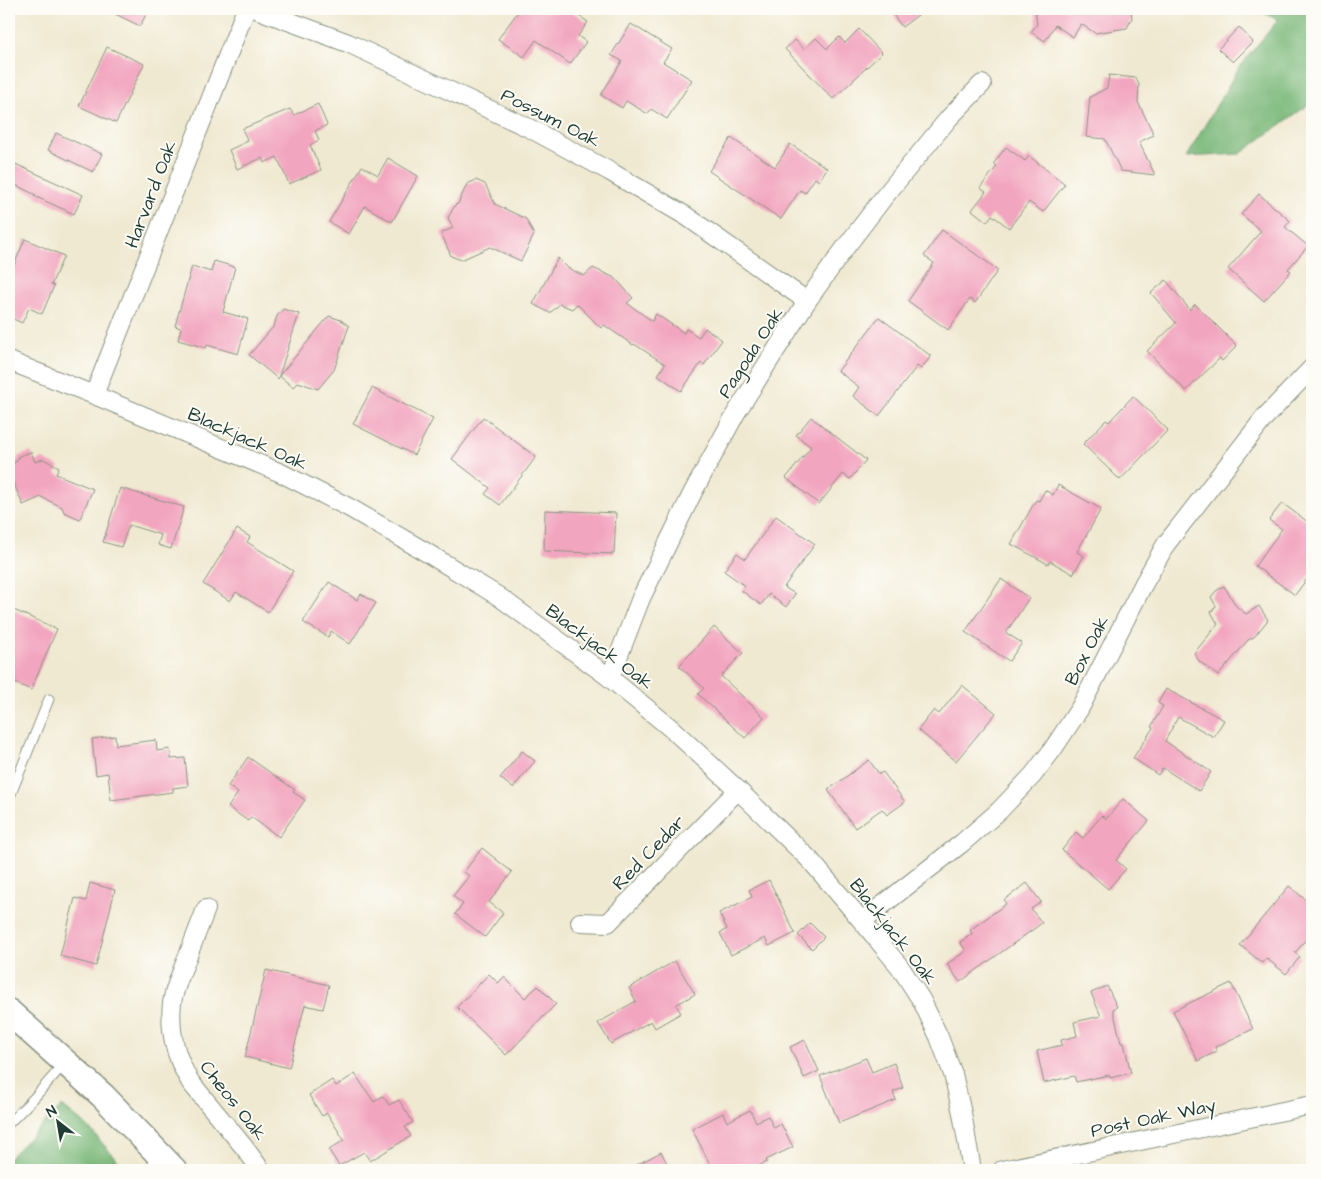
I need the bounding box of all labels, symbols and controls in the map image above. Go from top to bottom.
street label: Possum Oak [496,82,605,155]
street label: Harvard Oak [119,137,184,252]
street label: Pagoda Oak [712,302,792,404]
street label: Blackjack Oak [183,401,312,478]
street label: Blackjack Oak [540,598,659,697]
street label: Box Oak [1058,611,1116,690]
street label: Red Cedar [606,809,692,897]
street label: Blackjack Oak [843,873,943,991]
street label: Cheos Oak [193,1055,273,1147]
street label: Post Oak Way [1088,1092,1219,1146]
north arrow [32,1096,82,1146]
text: N [43,1101,61,1123]

